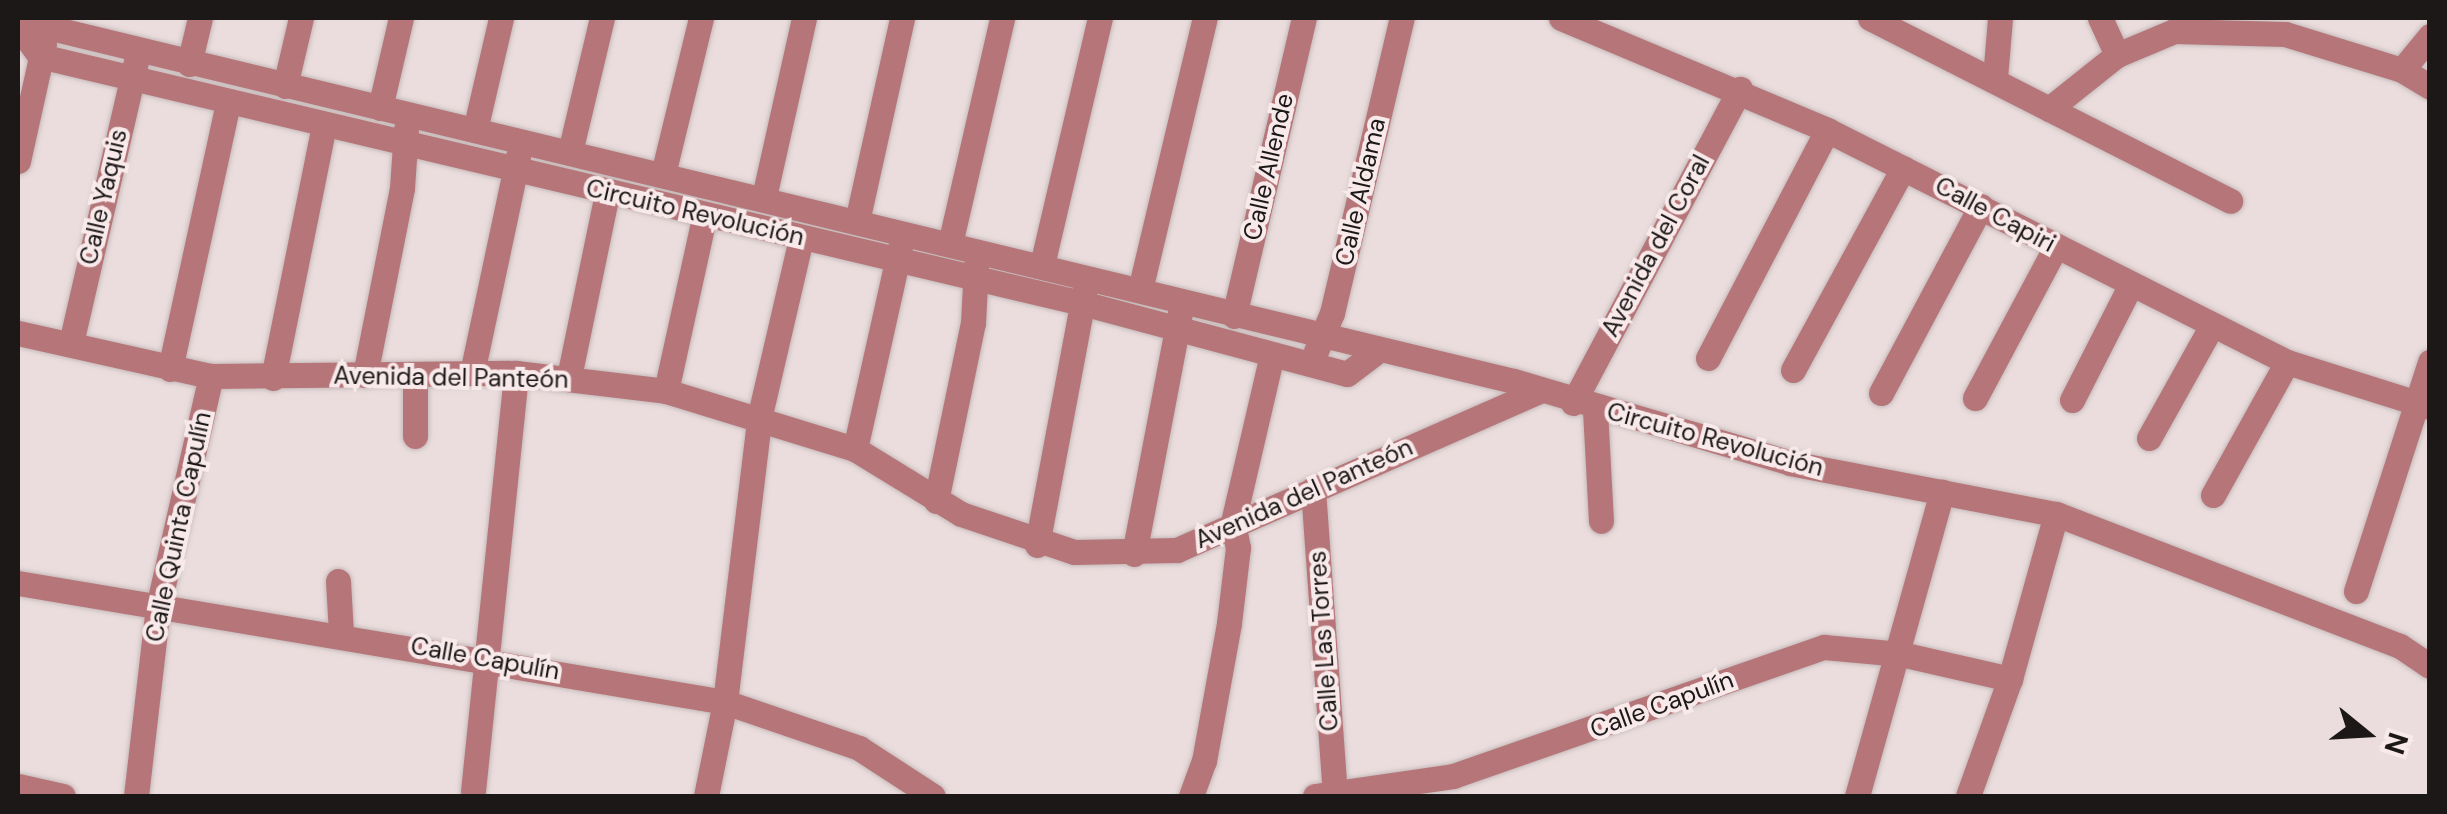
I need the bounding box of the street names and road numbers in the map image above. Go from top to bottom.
street label: Calle Allende [1238,91,1300,243]
street label: Calle Aldama [1329,115,1393,269]
street label: Calle Yaquis [74,126,134,268]
street label: Avenida del Coral [1595,150,1717,342]
street label: Calle Capiri [1930,171,2060,259]
street label: Circuito Revolución [583,173,807,253]
street label: Avenida del Panteón [333,361,569,395]
street label: Circuito Revolución [1604,397,1826,483]
street label: Calle Quinta Capulín [140,409,218,645]
street label: Avenida del Panteón [1190,432,1418,556]
street label: Calle Las Torres [1303,550,1345,732]
street label: Calle Capulín [408,631,562,687]
street label: Calle Capulín [1586,665,1738,745]

